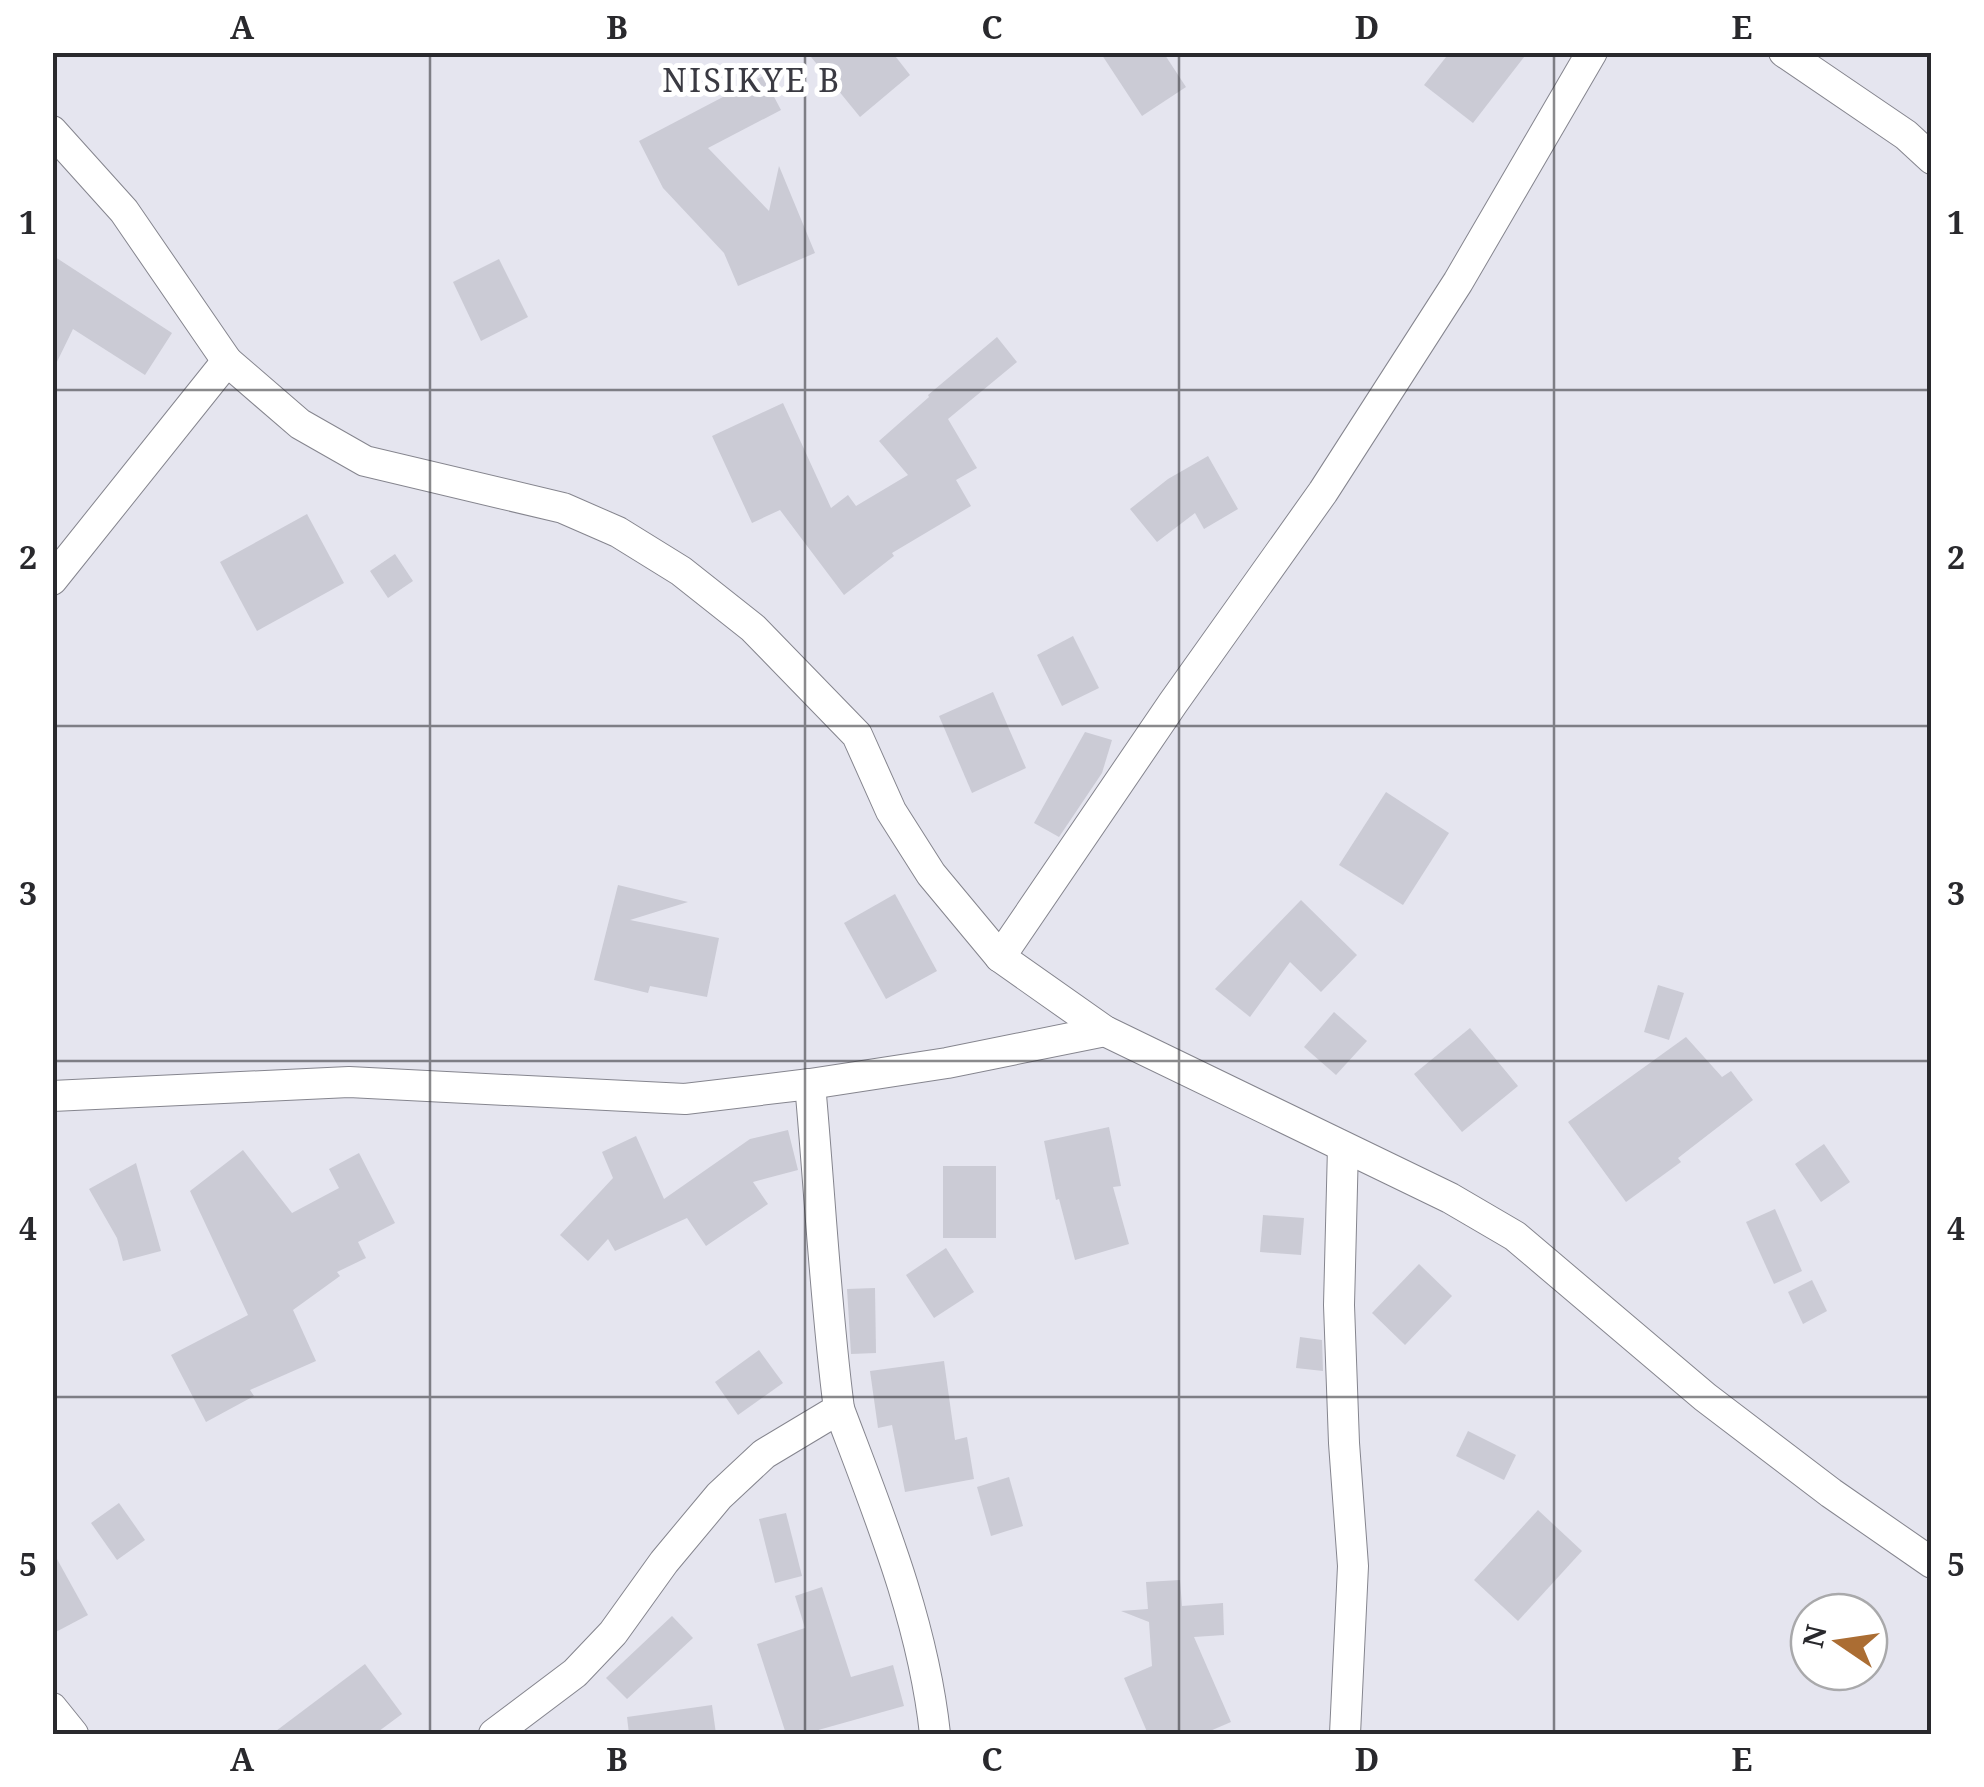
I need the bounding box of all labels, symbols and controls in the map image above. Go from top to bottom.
text: A [230,5,255,48]
text: B [606,5,628,48]
text: C [981,5,1003,48]
text: D [1355,5,1379,48]
text: E [1732,5,1752,48]
district label: NISIKYE B [662,58,842,101]
text: 1 [19,200,37,243]
text: 1 [1947,200,1965,243]
text: 2 [19,535,37,578]
text: 2 [1947,535,1965,578]
text: 3 [19,871,37,914]
text: 3 [1947,871,1965,914]
text: 4 [19,1206,37,1249]
text: 4 [1947,1206,1965,1249]
text: 5 [19,1542,37,1585]
text: 5 [1947,1542,1965,1585]
north arrow [1789,1592,1889,1692]
text: N [1793,1621,1835,1651]
text: A [230,1737,255,1780]
text: B [606,1737,628,1780]
text: C [981,1737,1003,1780]
text: D [1355,1737,1379,1780]
text: E [1732,1737,1752,1780]

